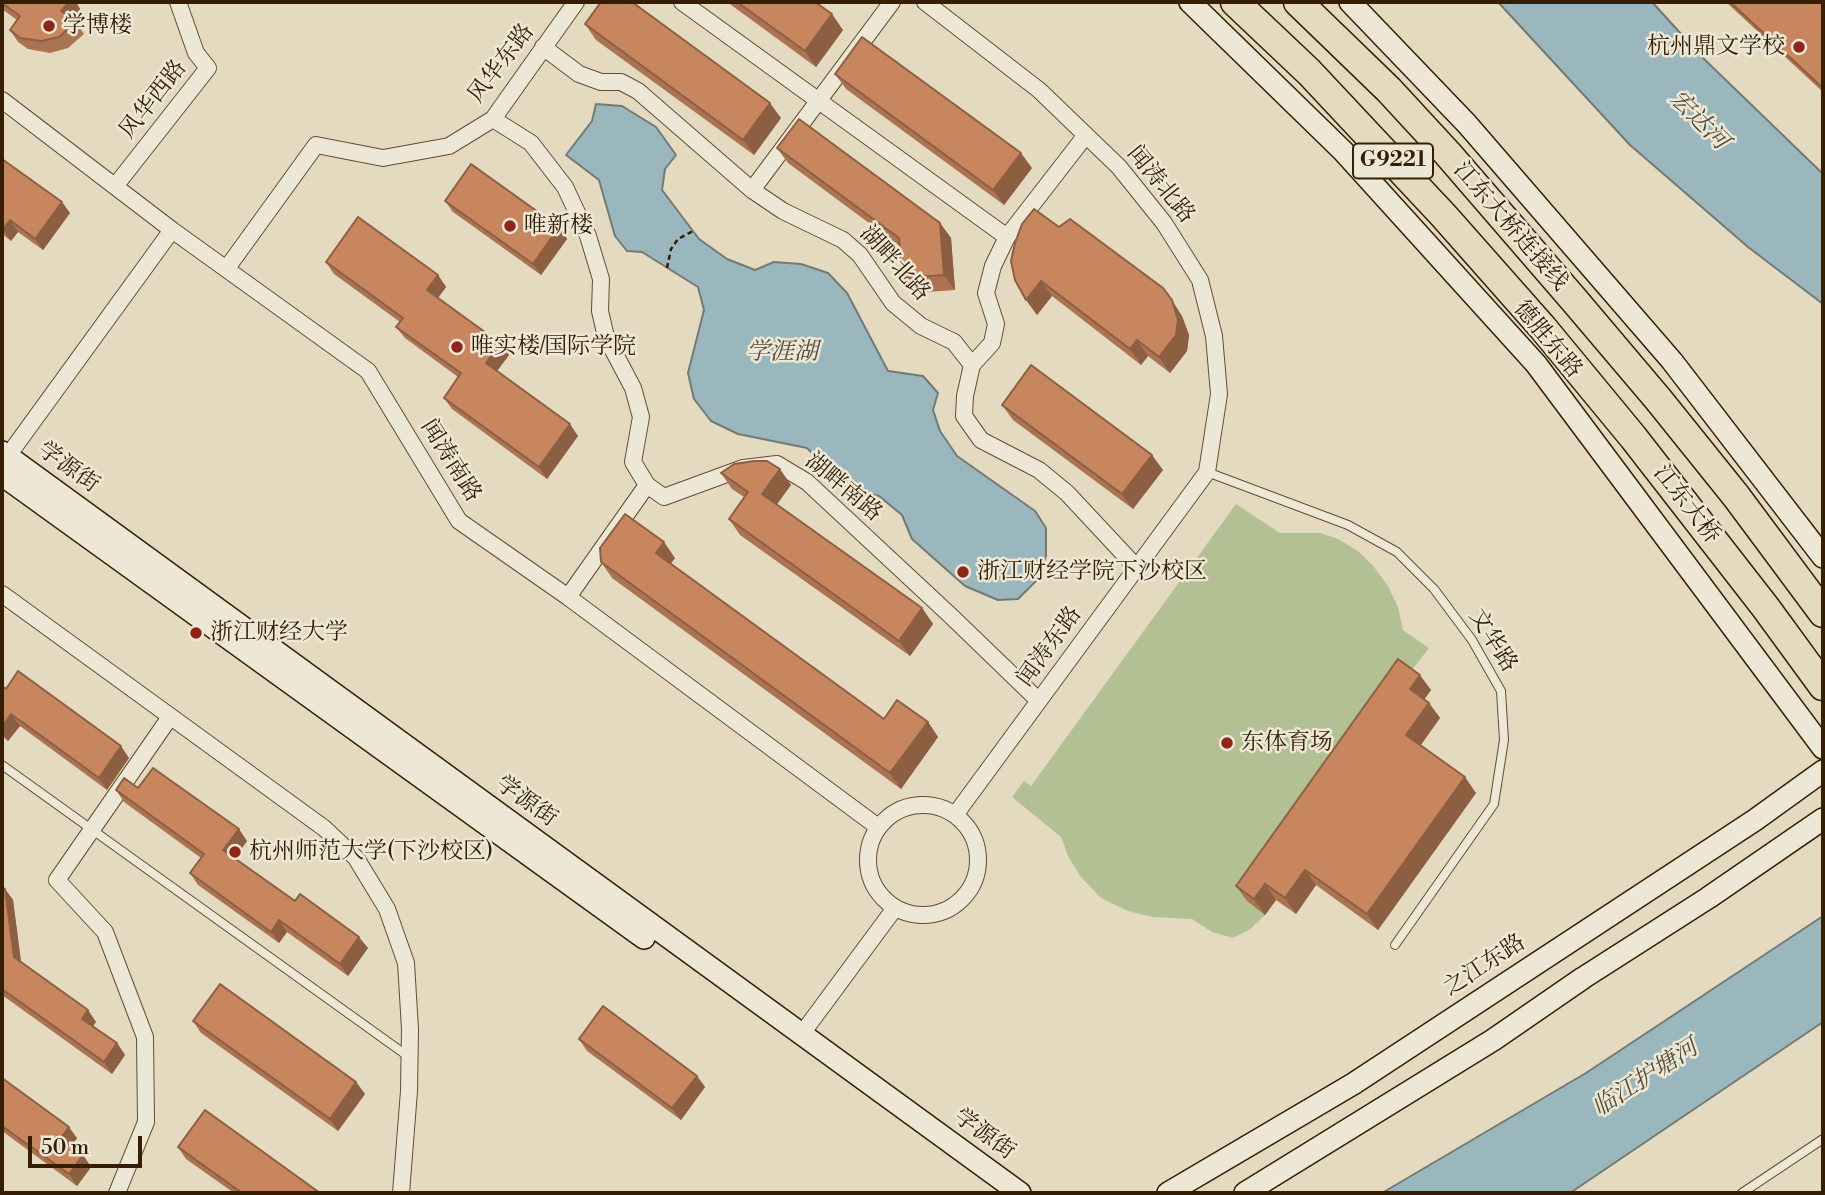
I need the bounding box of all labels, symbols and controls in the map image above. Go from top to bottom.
place label: 学博楼 [63,12,132,40]
marker: 学博楼 [41,18,57,34]
street label: 风华东路 [463,19,541,109]
place label: 杭州鼎文学校 [1647,33,1785,61]
marker: 杭州鼎文学校 [1791,39,1807,55]
street label: 风华西路 [115,55,193,145]
water label: 宏达河 [1662,85,1734,157]
street label: 闻涛北路 [1120,141,1200,229]
road number: G9221 [1353,144,1433,178]
street label: 江东大桥连接线 [1447,157,1573,297]
place label: 唯新楼 [524,212,593,240]
marker: 唯新楼 [502,218,518,234]
street label: 湖畔北路 [853,221,935,307]
street label: 德胜东路 [1507,296,1587,384]
place label: 唯实楼/国际学院 [471,333,636,361]
marker: 唯实楼/国际学院 [449,339,465,355]
water label: 学涯湖 [746,339,818,367]
street label: 闻涛南路 [414,415,486,507]
street label: 学源街 [32,437,104,499]
street label: 湖畔南路 [799,448,887,528]
street label: 江东大桥 [1647,460,1725,550]
place label: 浙江财经学院下沙校区 [977,558,1207,586]
marker: 浙江财经学院下沙校区 [955,564,971,580]
street label: 闻涛东路 [1012,602,1088,692]
street label: 文华路 [1462,604,1522,678]
place label: 浙江财经大学 [210,619,348,647]
marker: 浙江财经大学 [188,625,204,641]
place label: 东体育场 [1241,729,1333,757]
marker: 东体育场 [1219,735,1235,751]
street label: 学源街 [490,771,562,833]
place label: 杭州师范大学(下沙校区) [249,838,493,866]
marker: 杭州师范大学(下沙校区) [227,844,243,860]
street label: 之江东路 [1439,929,1531,1003]
water label: 临江护塘河 [1588,1034,1704,1124]
street label: 学源街 [948,1104,1020,1166]
scale bar [32,1122,145,1166]
text: 50 m [41,1135,89,1161]

